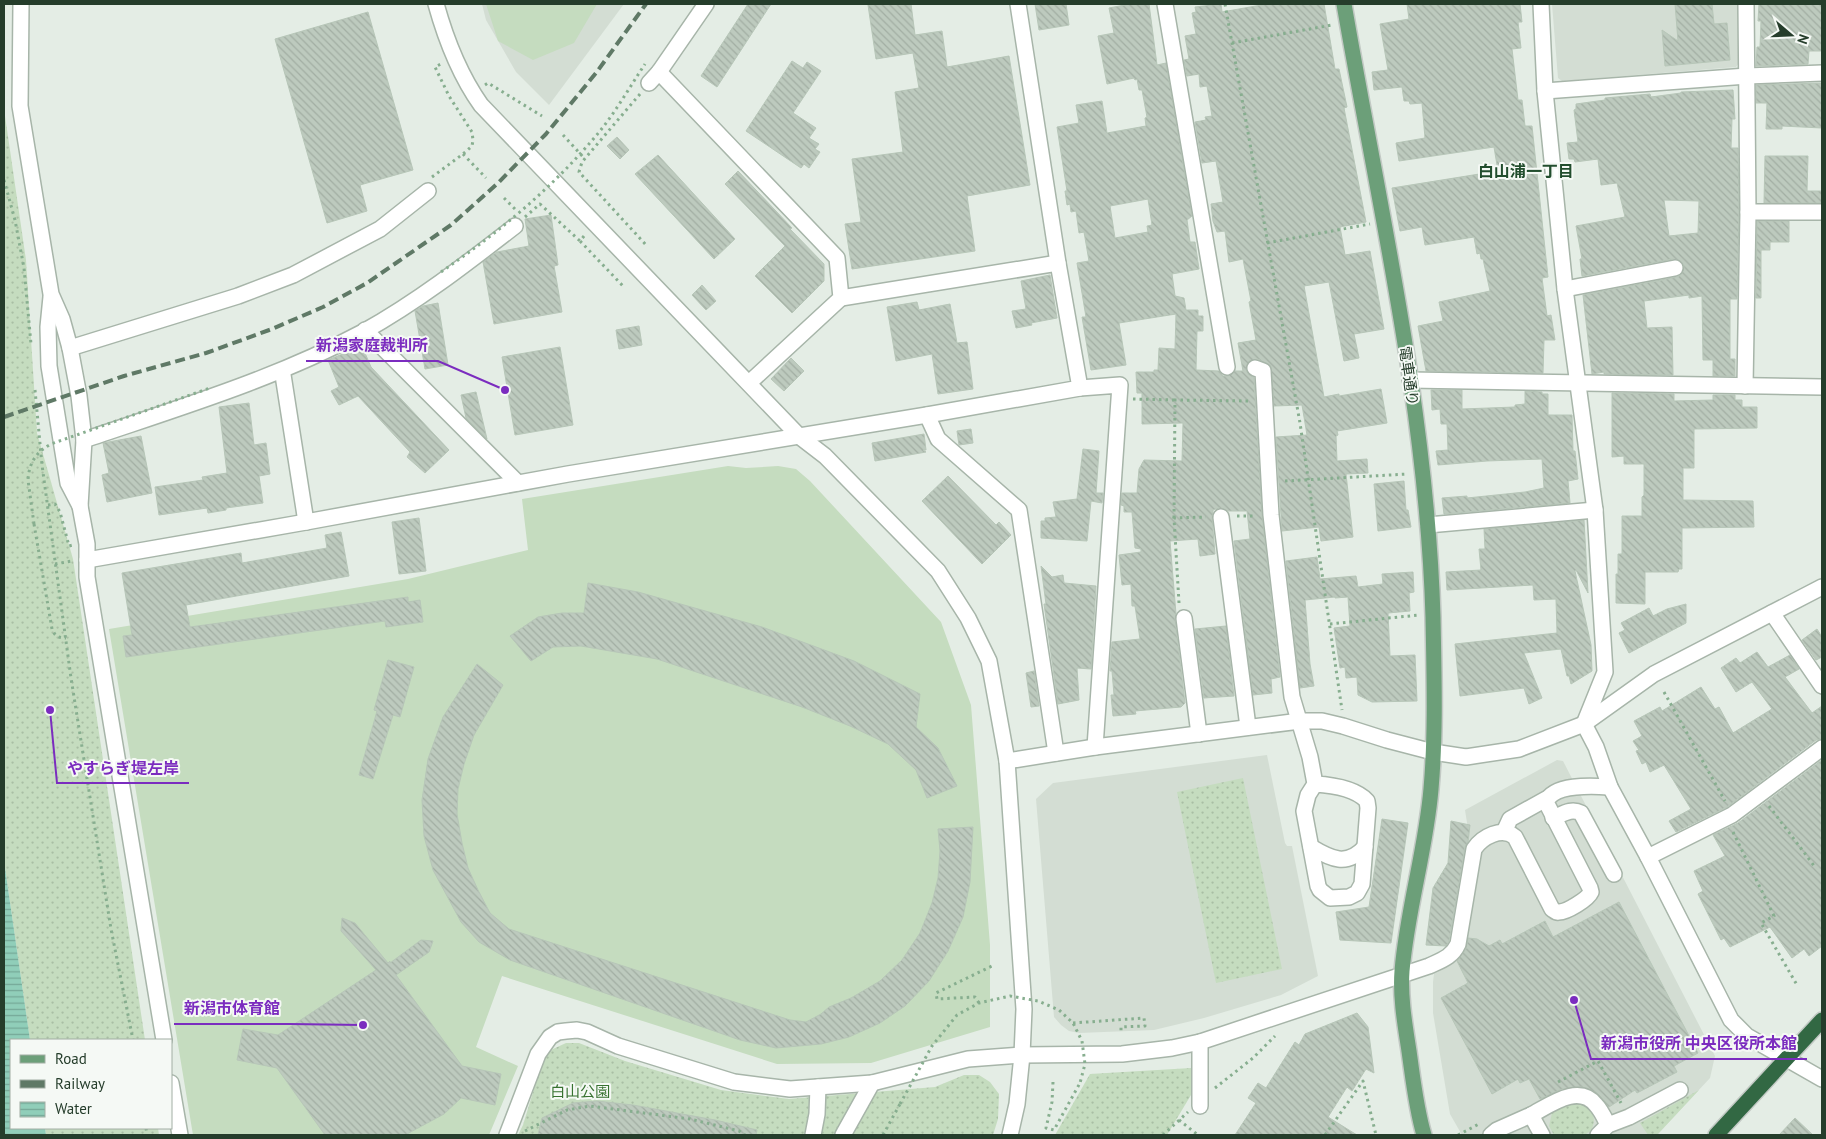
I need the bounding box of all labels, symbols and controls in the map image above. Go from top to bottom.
north arrow [1766,10,1816,60]
text: N [1793,32,1813,47]
district label: 白山浦一丁目 [1478,161,1574,181]
callout: 新潟家庭裁判所 [306,330,438,361]
text: 新潟家庭裁判所 [316,335,428,355]
street label: 電車通り [1395,345,1423,407]
callout: やすらぎ堤左岸 [57,752,189,783]
text: やすらぎ堤左岸 [67,758,179,778]
callout: 新潟市体育館 [174,993,290,1024]
text: 新潟市体育館 [184,998,280,1018]
callout: 新潟市役所 中央区役所本館 [1591,1028,1807,1059]
text: 新潟市役所 中央区役所本館 [1601,1033,1797,1053]
legend [10,1039,172,1129]
text: Road [55,1049,87,1068]
text: Railway [55,1074,105,1093]
park label: 白山公園 [550,1082,610,1101]
text: Water [55,1099,92,1118]

